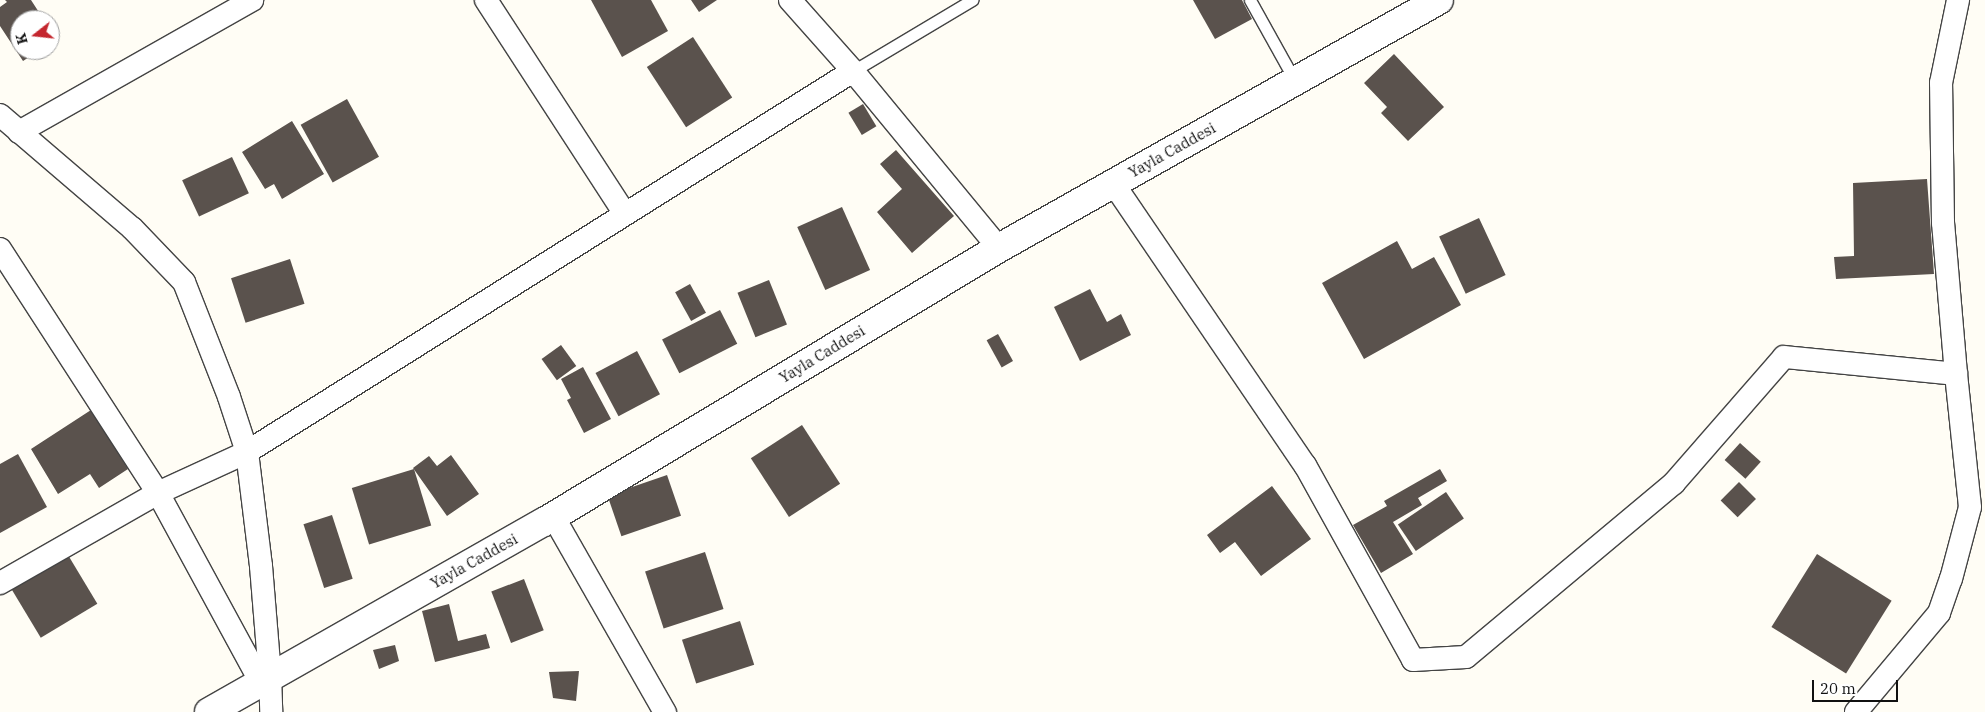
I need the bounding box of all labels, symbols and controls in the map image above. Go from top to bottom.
north arrow [10,10,60,60]
text: K [11,31,32,47]
street label: Yayla Caddesi [1125,119,1219,181]
street label: Yayla Caddesi [776,321,868,387]
street label: Yayla Caddesi [427,530,521,592]
scale bar [1815,670,1901,702]
text: 20 m [1820,679,1856,698]

